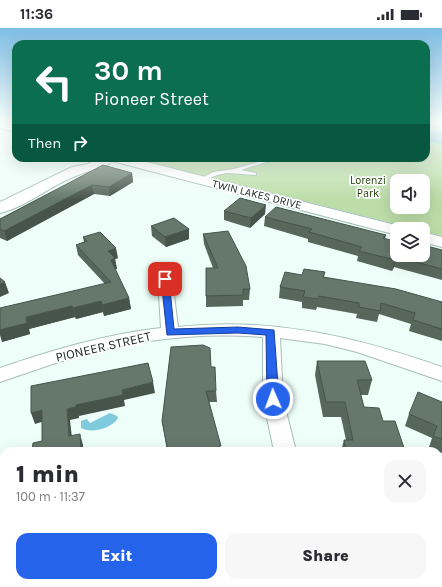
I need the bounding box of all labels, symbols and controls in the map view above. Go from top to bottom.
text: 11:36 [20,5,53,23]
text: 30 m [94,54,163,87]
icon: left [28,56,80,108]
text: Pioneer Street [94,88,209,110]
icon: right [69,132,91,154]
text: Then [28,134,61,152]
park label: Lorenzi Park [350,174,386,200]
map controls [390,174,430,262]
button: sound [390,174,430,214]
street label: TWIN LAKES DRIVE [211,177,303,212]
button: layers [390,222,430,262]
pin [148,262,182,296]
icon: arrive [154,268,176,290]
street label: PIONEER STREET [54,328,153,365]
position arrow [252,378,294,420]
text: 1 min [16,460,79,488]
button: close [384,460,426,502]
text: 100 m · 11:37 [16,489,85,504]
button: Exit [16,533,217,579]
button: Share [225,533,426,579]

